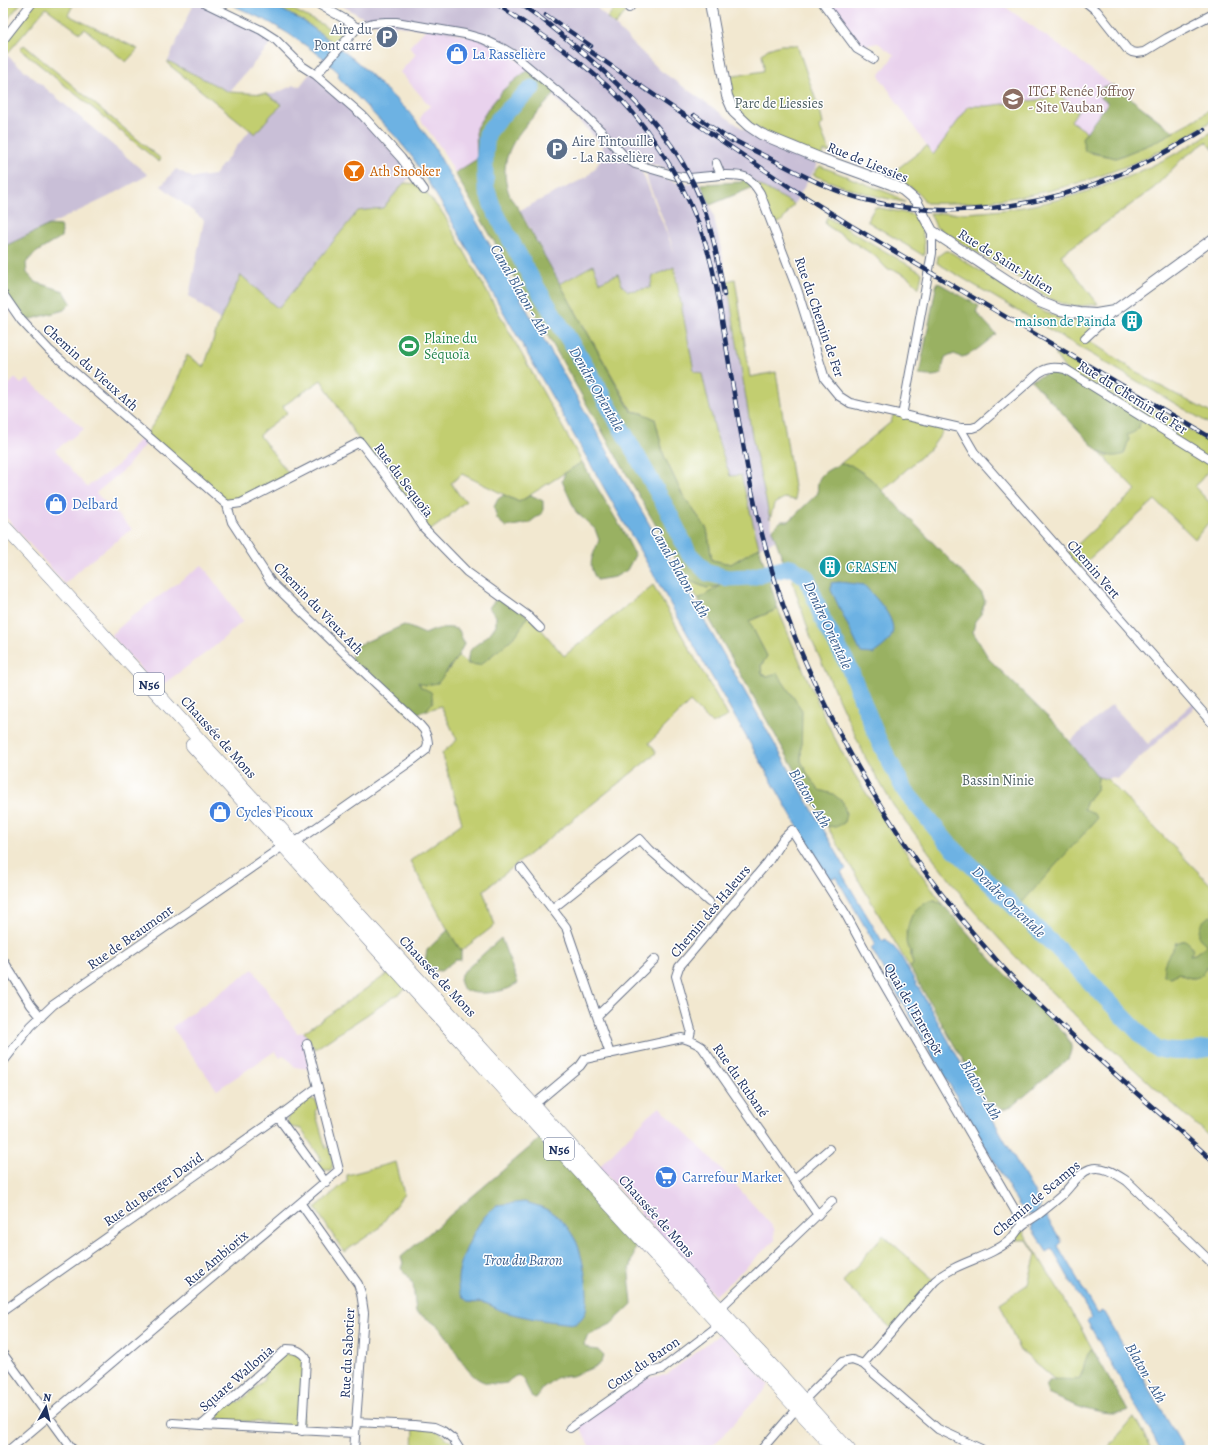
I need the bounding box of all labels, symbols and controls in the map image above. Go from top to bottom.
place label: Aire du Pont carré [314,20,372,55]
parking icon: Aire du Pont carré [374,24,400,50]
shop icon: La Rasselière [444,41,470,67]
place label: La Rasselière [472,45,546,64]
place label: ITCF Renée Joffroy - Site Vauban [1028,82,1135,117]
school or university icon: ITCF Renée Joffroy - Site Vauban [1000,86,1026,112]
park label: Parc de Liessies [735,94,823,113]
place label: Aire Tintouille - La Rasselière [571,132,654,167]
parking icon: Aire Tintouille - La Rasselière [544,136,570,162]
street label: Rue de Liessies [825,138,911,187]
bar icon: Ath Snooker [341,158,367,184]
place label: Ath Snooker [369,162,441,181]
street label: Rue de Saint-Julien [954,224,1057,299]
water label: Canal Blaton - Ath [486,241,554,339]
street label: Rue du Chemin de Fer [790,255,849,380]
building icon: maison de Painda [1119,308,1145,334]
place label: maison de Painda [1015,312,1116,331]
street label: Chemin du Vieux Ath [39,320,143,416]
place label: Plaine du Séquoïa [424,329,478,364]
sports icon: Plaine du Séquoïa [396,333,422,359]
water label: Dendre Orientale [565,343,630,436]
street label: Rue du Chemin de Fer [1074,356,1192,439]
street label: Rue du Sequoïa [369,439,438,522]
shop icon: Delbard [43,491,69,517]
place label: Delbard [72,495,118,514]
water label: Canal Blaton - Ath [646,523,714,621]
street label: Chemin Vert [1063,536,1125,603]
building icon: CRASEN [817,554,843,580]
street label: Chemin du Vieux Ath [269,558,368,659]
place label: CRASEN [846,558,897,577]
water label: Dendre Orientale [799,578,857,673]
road number: N56 [134,673,164,695]
street label: Chaussée de Mons [176,692,261,783]
water label: Blaton - Ath [784,764,836,832]
park label: Bassin Ninie [962,771,1034,790]
shop icon: Cycles Picoux [207,799,233,825]
place label: Cycles Picoux [236,803,313,822]
street label: Chemin des Haleurs [666,861,755,962]
water label: Dendre Orientale [968,862,1051,943]
street label: Rue de Beaumont [84,901,177,974]
street label: Chaussée de Mons [395,931,480,1021]
street label: Quai de l'Entrepôt [879,960,948,1059]
street label: Rue du Rubané [708,1040,773,1121]
water label: Blaton - Ath [956,1056,1006,1124]
road number: N56 [544,1138,574,1160]
street label: Rue du Berger David [100,1148,207,1231]
street label: Chemin de Scamps [988,1156,1084,1241]
supermarket icon: Carrefour Market [653,1164,679,1190]
place label: Carrefour Market [682,1168,783,1187]
street label: Chaussée de Mons [614,1171,699,1262]
street label: Rue Ambiorix [180,1226,253,1291]
water label: Trou du Baron [483,1250,563,1270]
street label: Rue du Sabotier [336,1307,359,1399]
street label: Cour du Baron [603,1332,684,1395]
water label: Blaton - Ath [1121,1339,1171,1407]
street label: Square Wallonia [195,1340,278,1416]
north arrow [26,1387,66,1427]
text: N [42,1390,52,1406]

